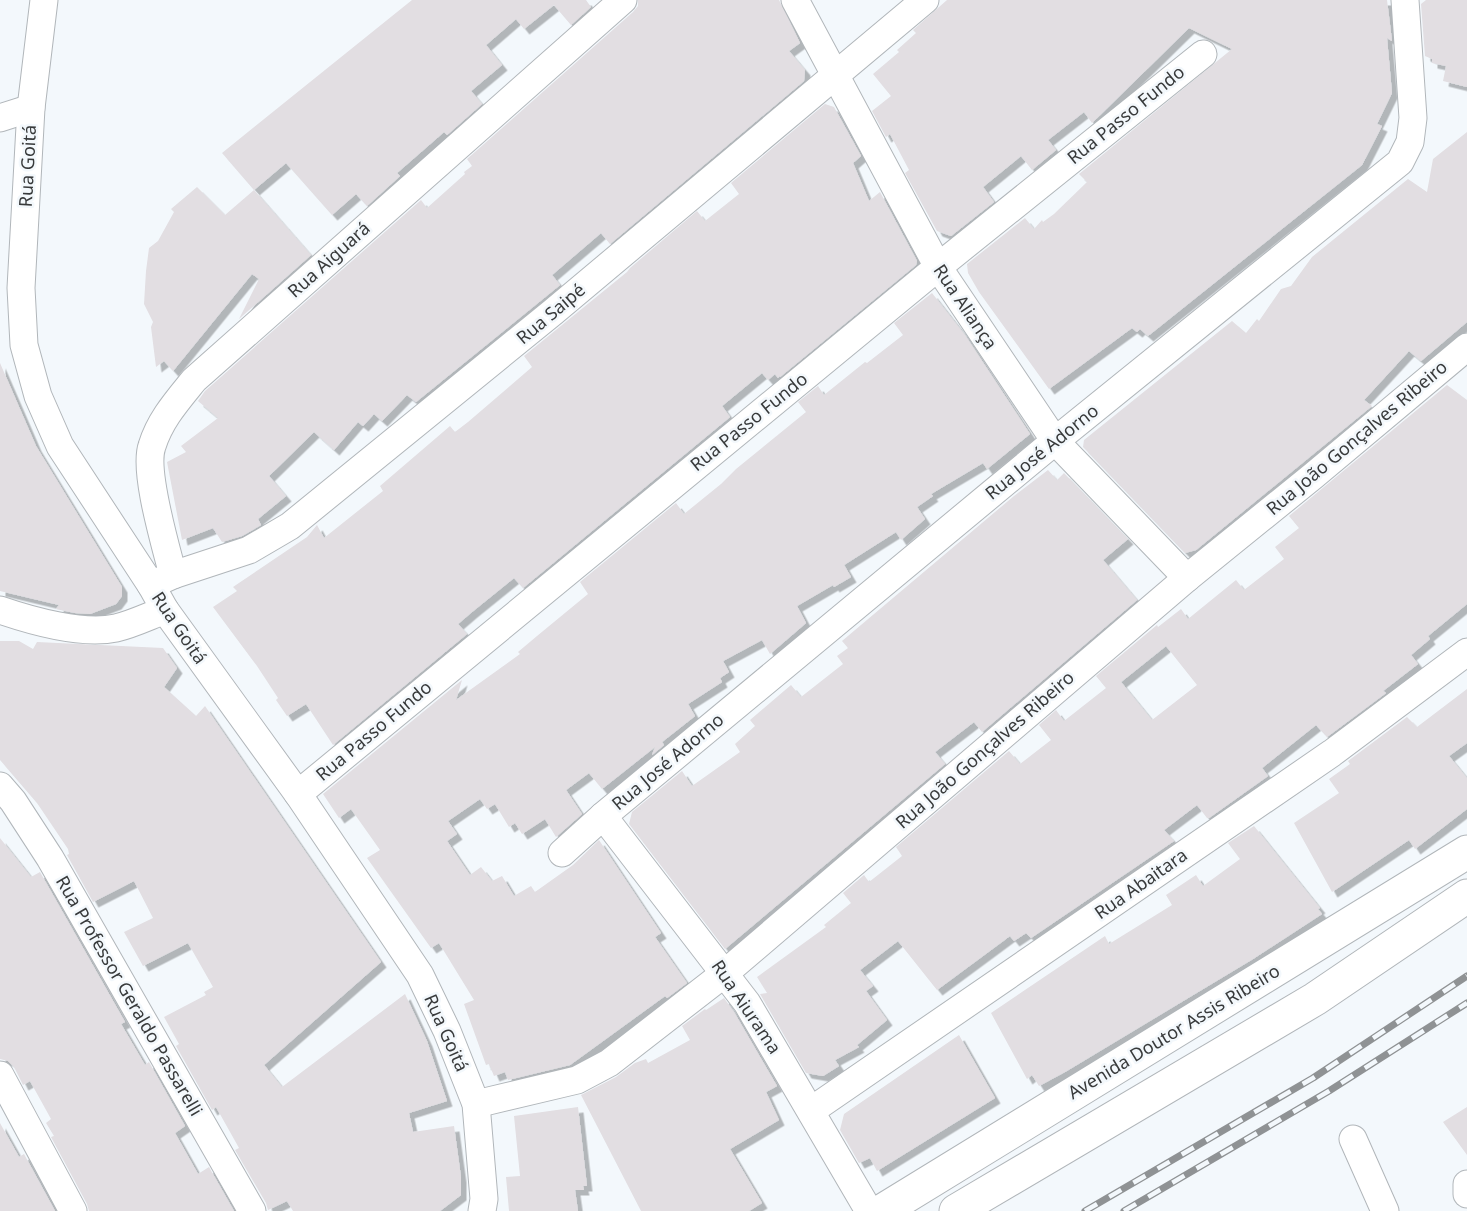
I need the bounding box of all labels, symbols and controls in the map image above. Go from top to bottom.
street label: Rua Passo Fundo [1062,59,1189,169]
street label: Rua Goitá [13,124,41,208]
street label: Rua Aiguará [282,216,375,303]
street label: Rua Aliança [929,259,1003,354]
street label: Rua Saipé [511,277,590,349]
street label: Rua João Gonçalves Ribeiro [1261,354,1452,520]
street label: Rua Passo Fundo [685,366,812,476]
street label: Rua José Adorno [980,398,1103,504]
street label: Rua Goitá [147,587,213,668]
street label: Rua João Gonçalves Ribeiro [890,665,1079,834]
street label: Rua Passo Fundo [310,675,436,786]
street label: Rua José Adorno [606,707,728,815]
street label: Rua Abaitara [1089,842,1192,924]
street label: Rua Professor Geraldo Passarelli [51,871,209,1120]
street label: Rua Aiurama [707,955,787,1058]
street label: Avenida Doutor Assis Ribeiro [1063,958,1284,1104]
street label: Rua Goitá [419,990,475,1075]

